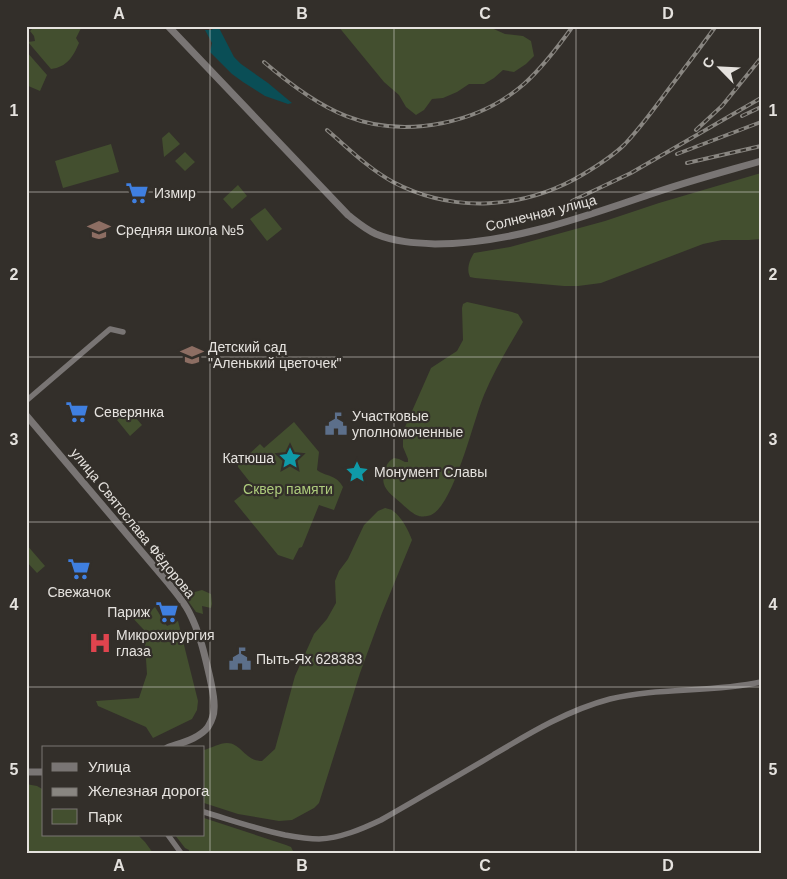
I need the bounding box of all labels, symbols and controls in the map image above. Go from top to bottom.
text: A [113,5,125,22]
text: B [296,5,308,22]
text: C [479,5,491,22]
text: D [662,5,674,22]
north arrow [694,42,744,92]
text: С [699,55,717,71]
text: 1 [10,102,19,119]
text: 1 [769,102,778,119]
supermarket icon: Измир [124,180,150,206]
place label: Измир [154,185,196,201]
street label: Солнечная улица [484,191,598,235]
school or university icon: Средняя школа №5 [86,217,112,243]
place label: Средняя школа №5 [116,222,244,238]
text: 2 [10,266,19,283]
text: 2 [769,266,778,283]
place label: Детский сад "Аленький цветочек" [208,339,342,371]
school or university icon: Детский сад "Аленький цветочек" [179,342,205,368]
supermarket icon: Северянка [64,399,90,425]
place label: Северянка [94,404,164,420]
place label: Участковые уполномоченные [352,408,463,440]
public building icon: Участковые уполномоченные [323,411,349,437]
text: 3 [10,431,19,448]
text: 3 [769,431,778,448]
street label: улица Святослава Фёдорова [68,445,199,601]
place icon: Катюша [277,445,303,471]
place label: Катюша [222,450,274,466]
place icon: Монумент Славы [344,459,370,485]
place label: Монумент Славы [374,464,487,480]
park label: Сквер памяти [243,481,333,497]
supermarket icon: Свежачок [66,556,92,582]
place label: Свежачок [47,584,111,600]
text: 4 [10,596,19,613]
text: 4 [769,596,778,613]
supermarket icon: Париж [154,599,180,625]
place label: Париж [107,604,151,620]
place label: Микрохирургия глаза [116,627,215,659]
hospital icon: Микрохирургия глаза [87,630,113,656]
public building icon: Пыть-Ях 628383 [227,646,253,672]
place label: Пыть-Ях 628383 [256,651,362,667]
legend [42,746,205,836]
text: Улица [88,758,131,775]
text: 5 [10,761,19,778]
text: 5 [769,761,778,778]
text: Железная дорога [88,782,210,799]
text: Парк [88,808,122,825]
text: A [113,857,125,874]
text: B [296,857,308,874]
text: C [479,857,491,874]
text: D [662,857,674,874]

